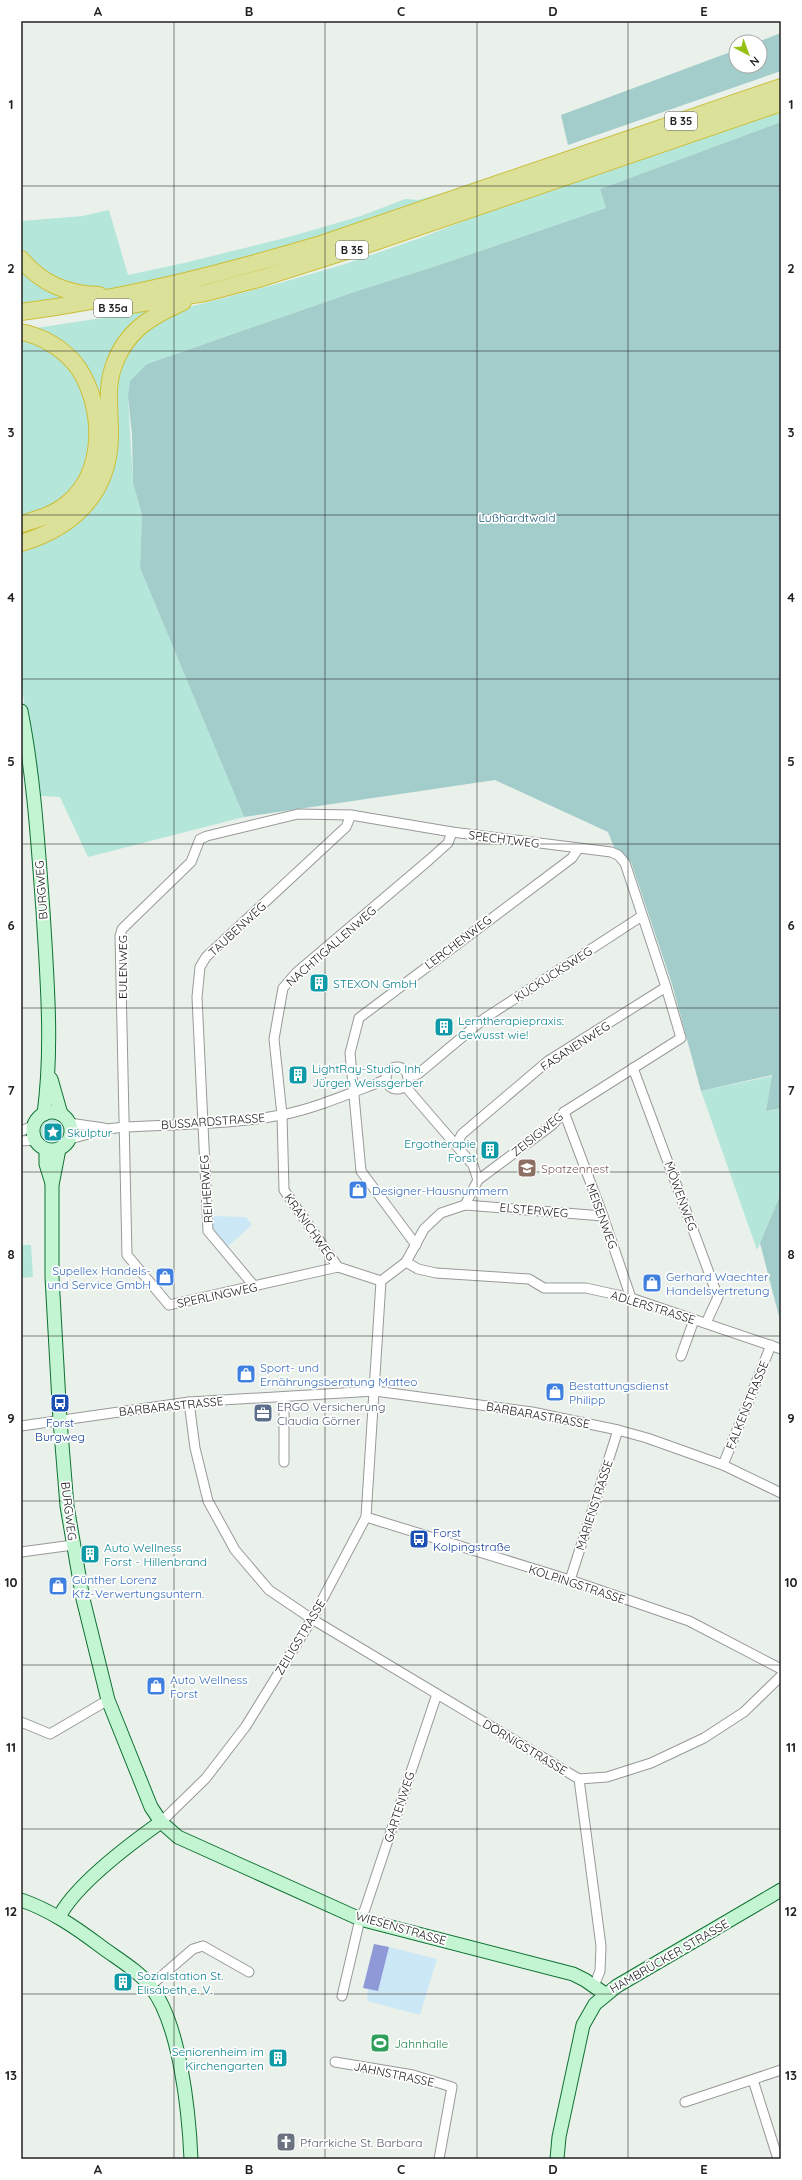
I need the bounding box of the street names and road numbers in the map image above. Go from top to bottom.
road number: B 35 [665,112,697,130]
road number: B 35 [336,241,368,259]
road number: B 35a [94,299,132,317]
street label: SPECHTWEG [468,827,540,851]
street label: BURGWEG [31,860,51,920]
street label: TAUBENWEG [205,899,269,959]
street label: NACHTIGALLENWEG [283,903,379,989]
street label: LERCHENWEG [422,912,494,972]
street label: EULENWEG [115,935,130,999]
street label: KUCKUCKSWEG [511,943,595,1005]
street label: FASANENWEG [537,1018,613,1074]
street label: ZEISIGWEG [508,1109,566,1159]
street label: BUSSARDSTRASSE [160,1110,266,1132]
street label: REIHERWEG [196,1155,216,1223]
street label: MÖWENWEG [661,1159,701,1233]
street label: MEISENWEG [583,1181,621,1251]
street label: KRANICHWEG [281,1190,339,1264]
street label: ELSTERWEG [499,1200,569,1220]
street label: SPERLINGWEG [175,1279,259,1311]
street label: ADLERSTRASSE [609,1287,697,1327]
street label: FALKENSTRASSE [722,1358,772,1452]
street label: BARBARASTRASSE [118,1393,224,1419]
street label: BARBARASTRASSE [485,1398,591,1432]
street label: MARIENSTRASSE [572,1458,616,1552]
street label: BURGWEG [58,1481,80,1541]
street label: KOLPINGSTRASSE [527,1561,627,1607]
street label: ZEILIGSTRASSE [272,1596,329,1677]
street label: DÖRNIGSTRASSE [480,1716,570,1778]
street label: GARTENWEG [381,1770,417,1844]
street label: WIESENSTRASSE [354,1908,448,1948]
street label: HAMBRÜCKER STRASSE [607,1916,731,1996]
street label: JAHNSTRASSE [352,2058,436,2090]

